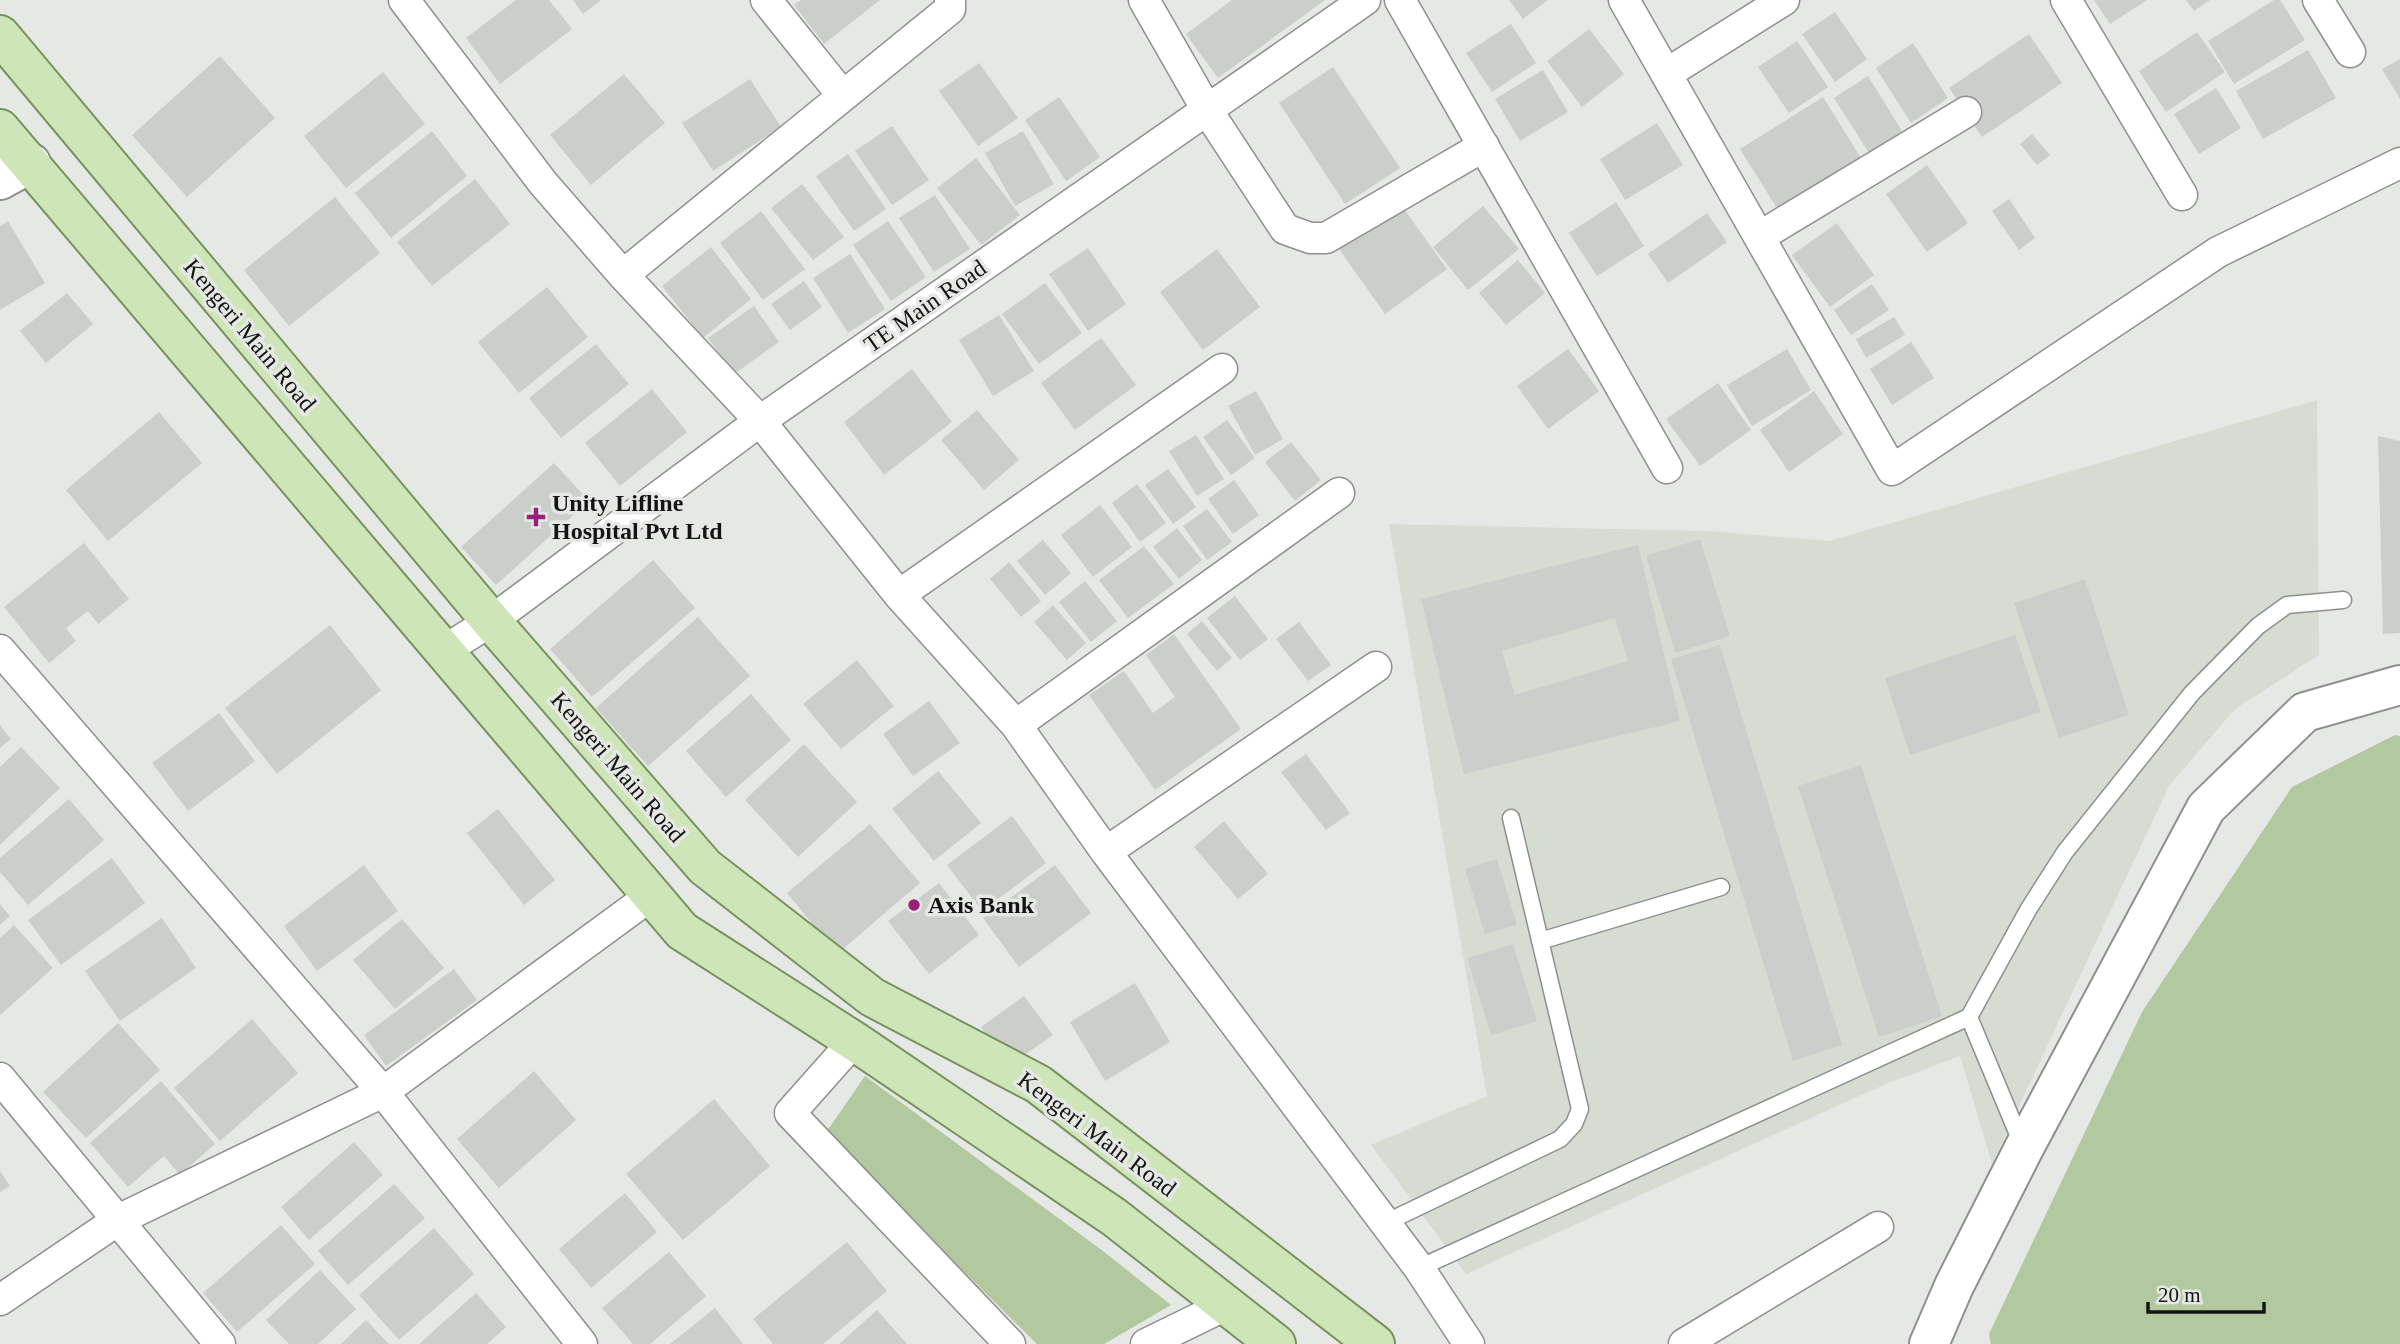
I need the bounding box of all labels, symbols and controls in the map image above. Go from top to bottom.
street label: Kengeri Main Road [179,254,321,416]
street label: TE Main Road [859,254,991,358]
place label: Unity Lifline Hospital Pvt Ltd [552,490,723,544]
marker: Unity Lifline Hospital Pvt Ltd [526,507,546,527]
street label: Kengeri Main Road [546,687,690,847]
place label: Axis Bank [928,892,1035,918]
marker: Axis Bank [906,897,922,913]
street label: Kengeri Main Road [1013,1066,1181,1202]
scale bar [2148,1270,2264,1314]
text: 20 m [2158,1283,2201,1307]

